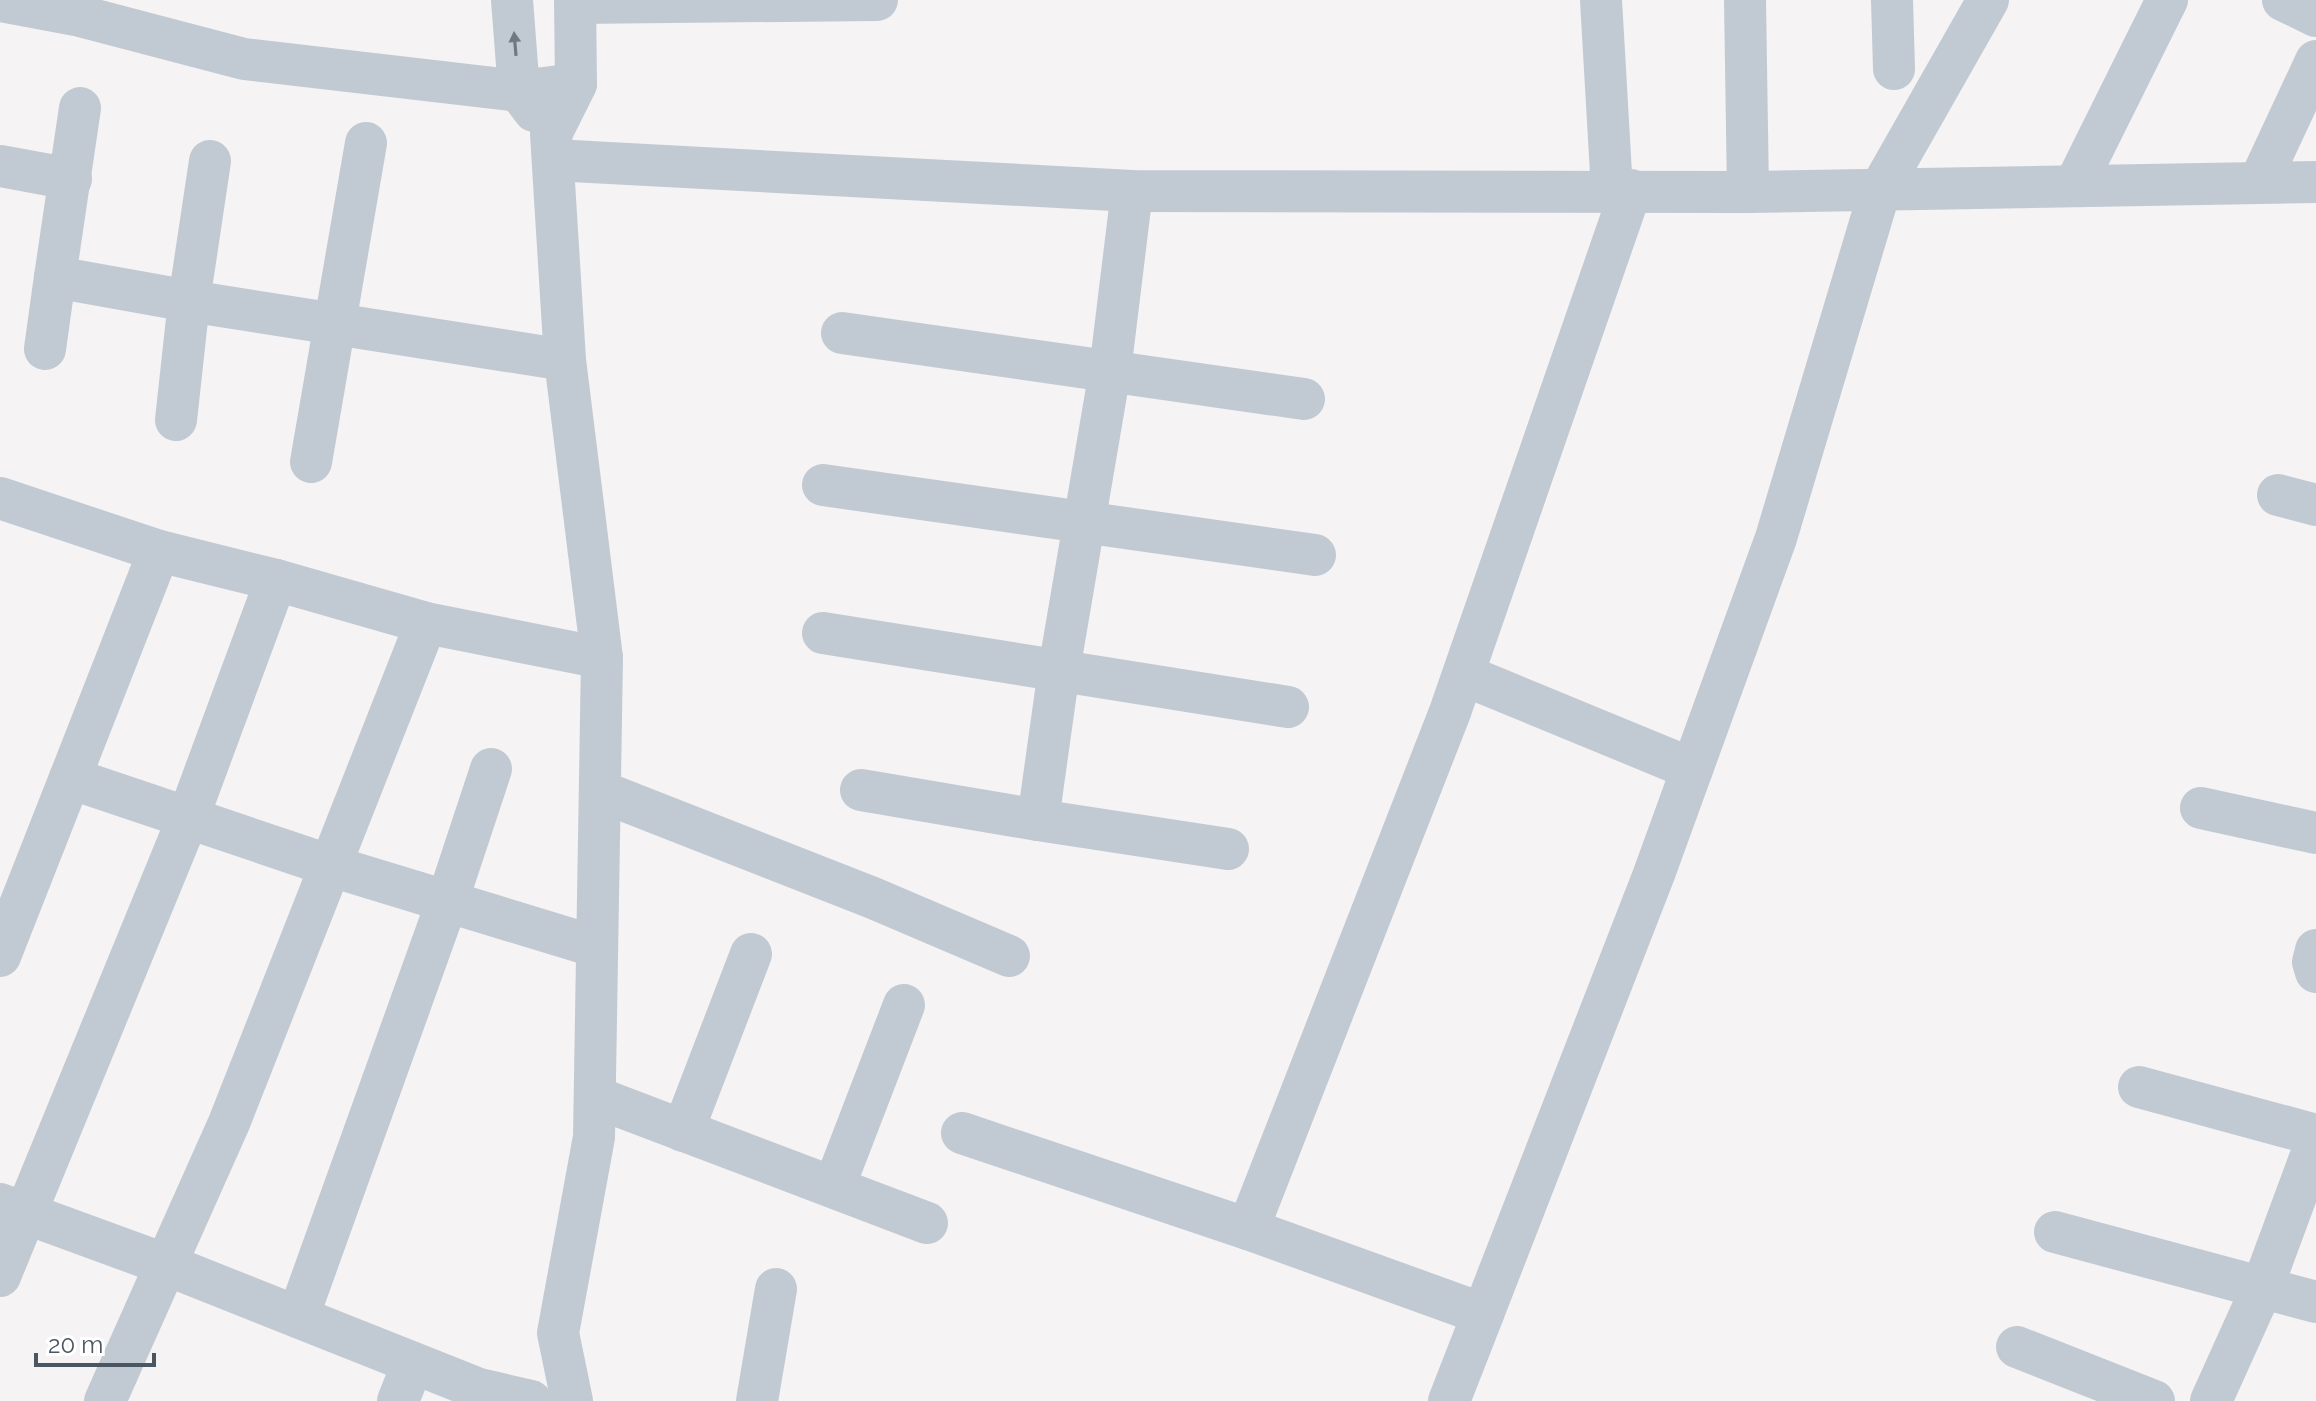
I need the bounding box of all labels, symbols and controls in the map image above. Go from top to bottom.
one-way arrow [508,31,521,56]
scale bar [36,1317,154,1367]
text: 20 m [48,1330,103,1359]

